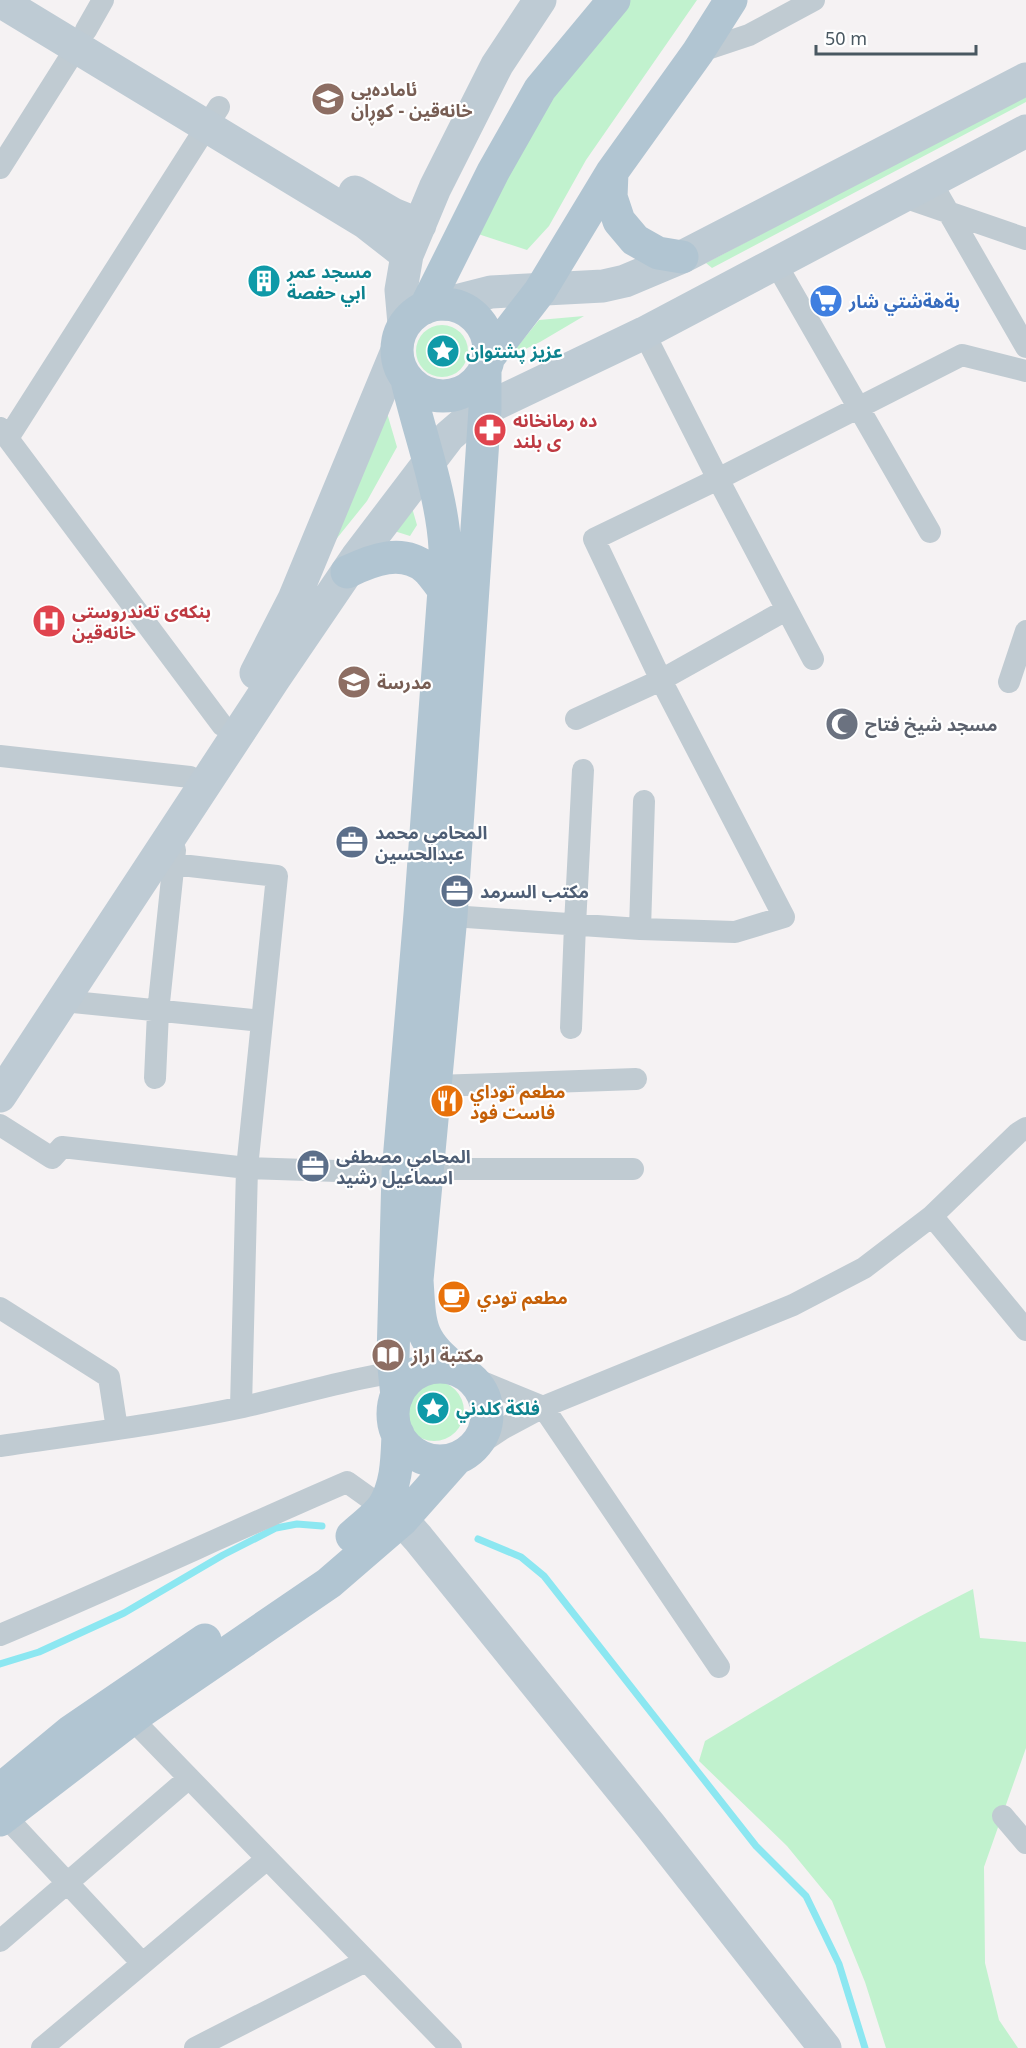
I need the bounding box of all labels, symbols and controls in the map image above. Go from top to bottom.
scale bar [816,18,976,56]
text: 50 m [825,26,867,50]
place label: ئامادەیی خانەقین - کوڕان [351,77,473,126]
school or university icon: ئامادەیی خانەقین - کوڕان [310,81,346,117]
place label: مسجد عمر ابي حفصة [286,259,372,307]
building icon: مسجد عمر ابي حفصة [246,263,282,299]
supermarket icon: بةهةشتي شار [808,283,844,319]
place label: بةهةشتي شار [848,289,960,316]
place icon: عزيز پشتوان [425,333,461,369]
place label: عزيز پشتوان [466,339,563,364]
place label: ده رمانخانه ى بلند [513,408,597,453]
pharmacy icon: ده رمانخانه ى بلند [472,412,508,448]
place label: بنکەی تەندروستی خانەقین [72,599,211,644]
hospital icon: بنکەی تەندروستی خانەقین [31,603,67,639]
school or university icon: مدرسة [336,664,372,700]
place label: مدرسة [377,670,432,694]
mosque icon: مسجد شيخ فتاح [824,706,860,742]
place label: مسجد شيخ فتاح [865,712,998,738]
place label: المحامي محمد عبدالحسين [375,820,487,865]
office icon: المحامي محمد عبدالحسين [334,824,370,860]
office icon: مكتب السرمد [439,873,475,909]
place label: مكتب السرمد [480,879,589,903]
place label: مطعم توداي فاست فود [470,1079,566,1124]
restaurant icon: مطعم توداي فاست فود [429,1083,465,1119]
place label: المحامي مصطفى اسماعيل رشيد [336,1144,471,1189]
office icon: المحامي مصطفى اسماعيل رشيد [295,1148,331,1184]
cafe icon: مطعم تودي [436,1279,472,1315]
place label: مطعم تودي [477,1285,568,1312]
library icon: مكتبة اراز [370,1337,406,1373]
place label: مكتبة اراز [410,1343,484,1367]
place icon: فلكة كلدني [415,1390,451,1426]
place label: فلكة كلدني [456,1396,540,1423]

